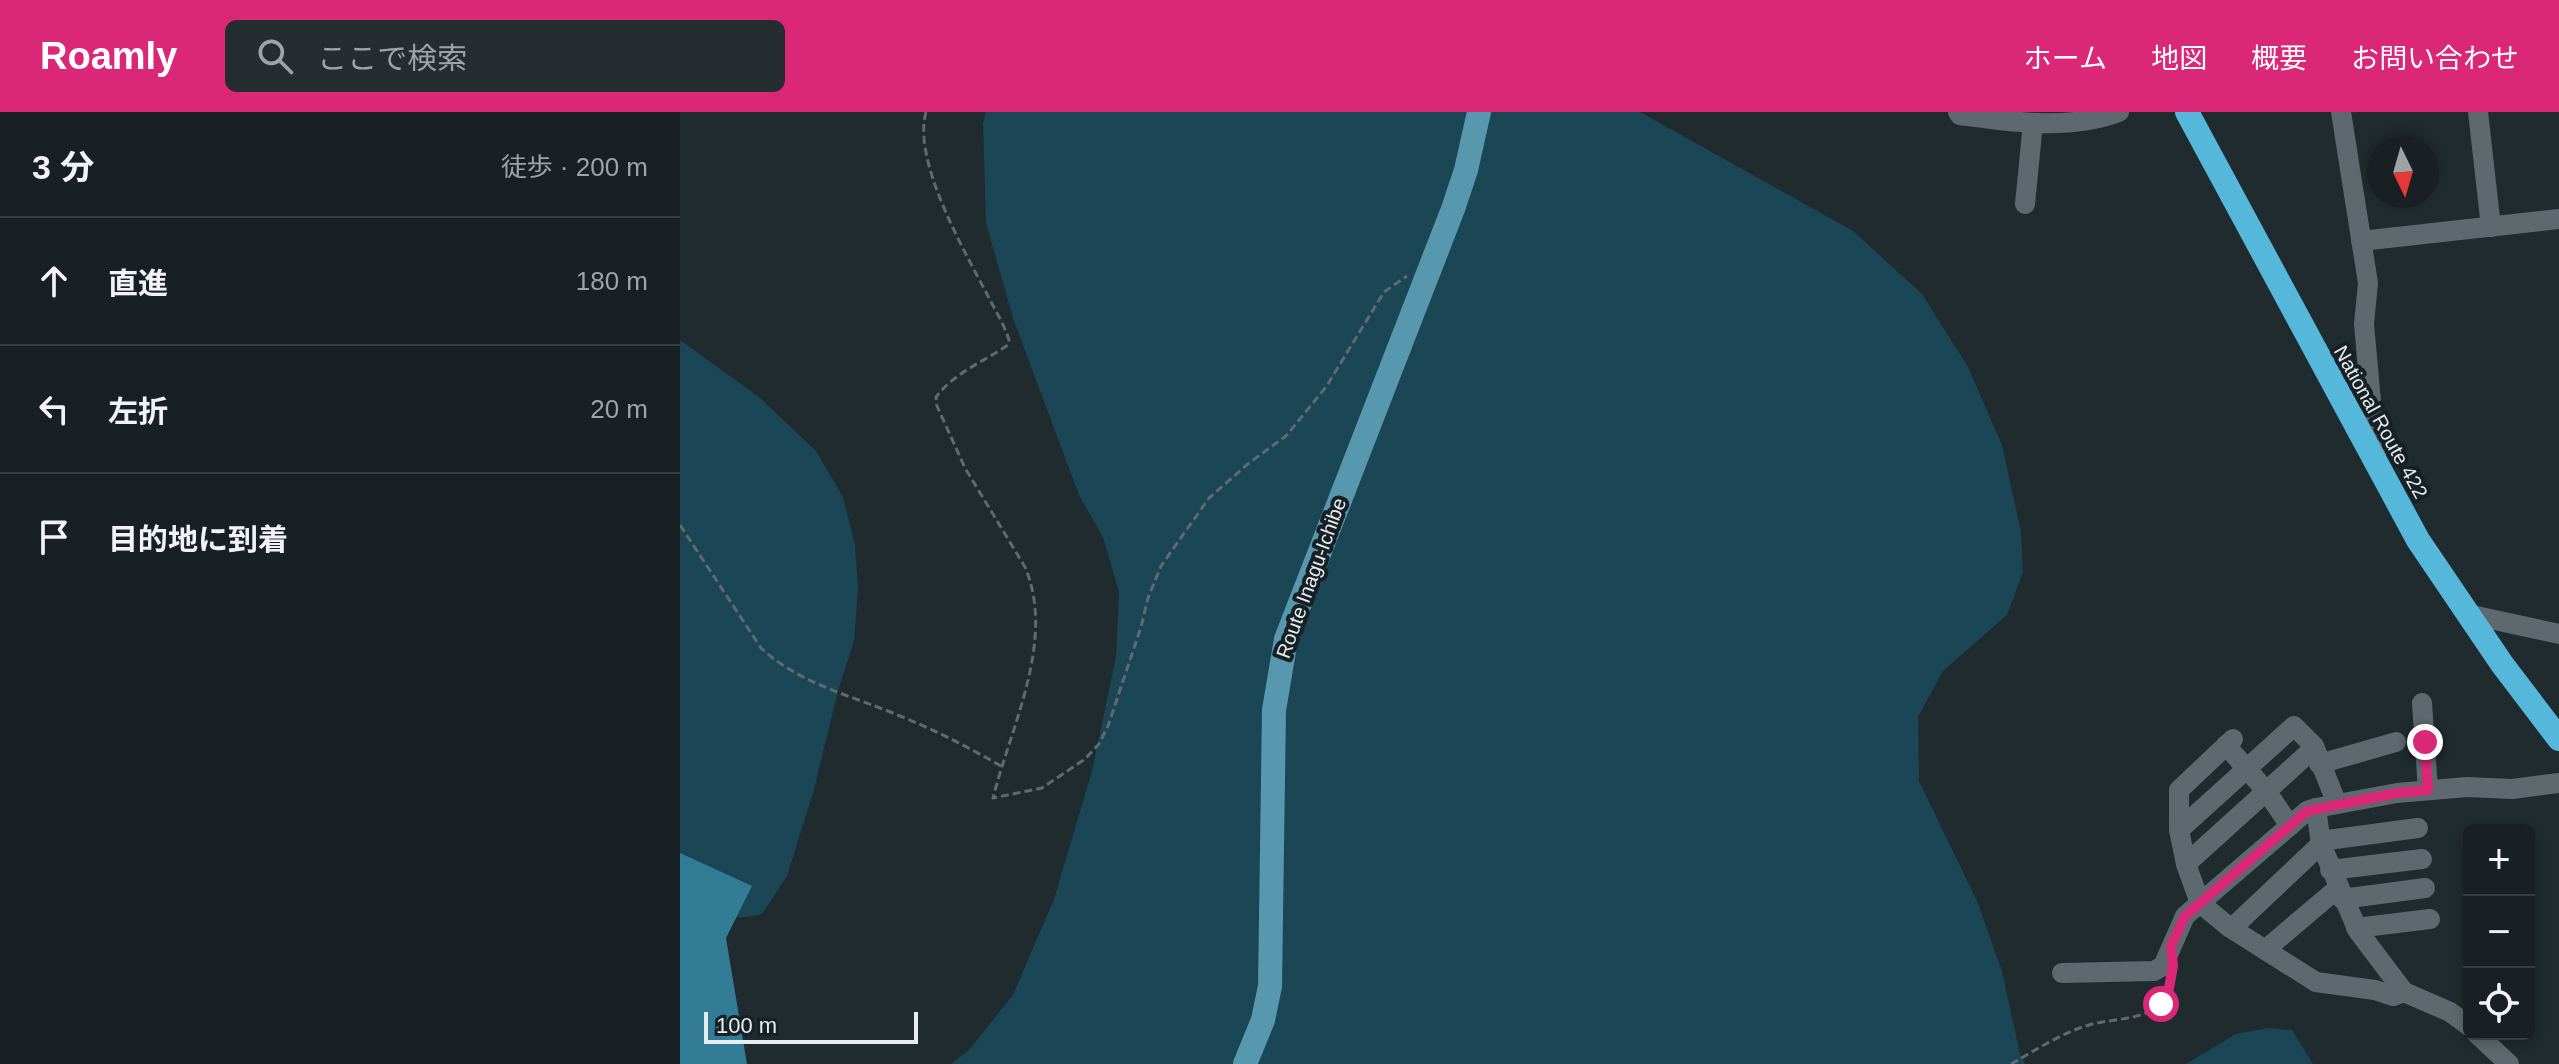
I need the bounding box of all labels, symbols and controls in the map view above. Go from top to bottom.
search box [225,20,785,92]
icon: search [253,34,297,78]
text: Roamly [40,35,177,77]
text: ここで検索 [317,42,467,75]
text: ホーム [2024,43,2107,74]
text: 地図 [2151,43,2207,74]
text: 概要 [2251,43,2307,74]
text: お問い合わせ [2351,43,2519,74]
north arrow [2367,136,2439,208]
text: 3 分 [32,148,94,186]
text: 徒歩 · 200 m [501,152,648,182]
icon: ahead [32,259,76,303]
text: 180 m [576,266,648,296]
text: 直進 [108,267,168,300]
street label: National Route 422 [2330,342,2432,502]
icon: left [32,387,76,431]
text: 20 m [590,394,648,424]
text: 左折 [108,395,168,428]
street label: Route Inagu-Ichibe [1272,495,1350,661]
icon: arrive [32,515,76,559]
text: 目的地に到着 [108,523,288,556]
route end [2407,724,2443,760]
map controls [2463,824,2535,1040]
button: + [2463,824,2535,896]
button: − [2463,896,2535,968]
button: locate [2463,968,2535,1040]
route start [2143,986,2179,1022]
scale bar [704,1008,918,1044]
text: 100 m [716,1013,777,1038]

